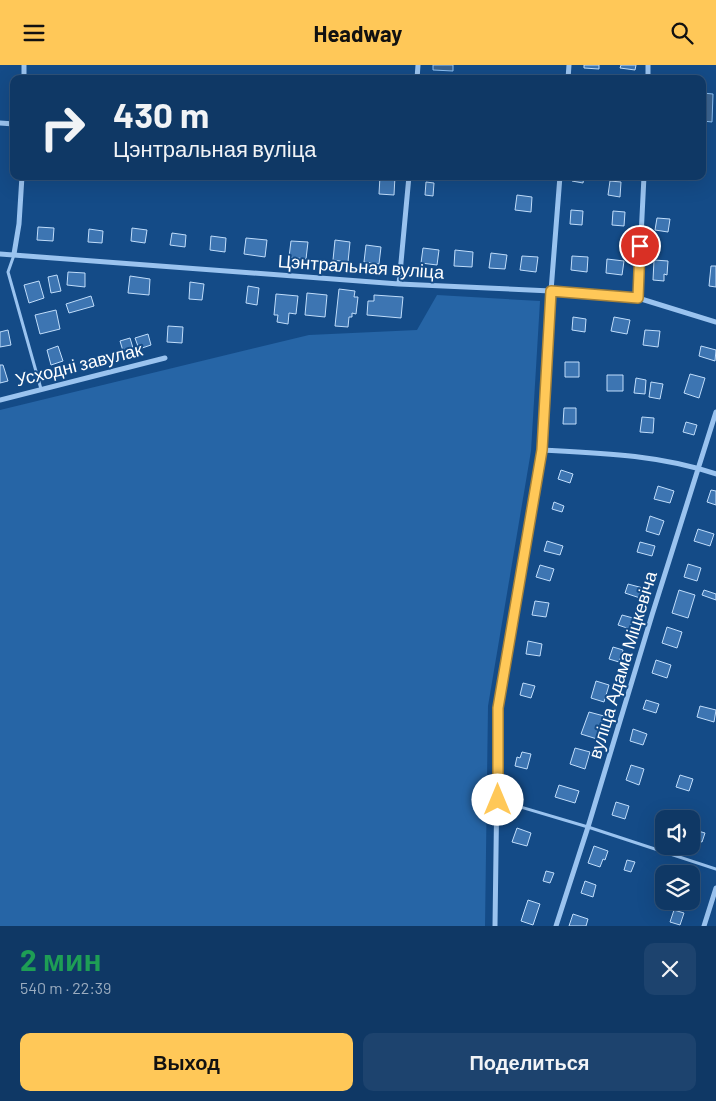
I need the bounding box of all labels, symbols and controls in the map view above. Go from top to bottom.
icon: menu [20,19,48,47]
icon: search [668,19,696,47]
text: Headway [314,20,402,46]
text: 430 m [113,93,209,135]
icon: right [30,95,95,160]
text: Цэнтральная вуліца [113,135,316,161]
pin [619,225,661,267]
icon: arrive [626,232,654,260]
street label: Цэнтральная вуліца [277,249,446,283]
street label: Усходні завулак [13,338,145,390]
street label: вуліца Адама Міцкевіча [583,567,661,761]
position arrow [471,773,523,825]
map controls [655,810,700,910]
button: sound [655,810,700,855]
button: layers [655,865,700,910]
text: 2 мин [20,941,102,977]
button: close [644,943,696,995]
text: 540 m · 22:39 [20,978,111,997]
button: Выход [20,1033,353,1091]
button: Поделиться [363,1033,696,1091]

